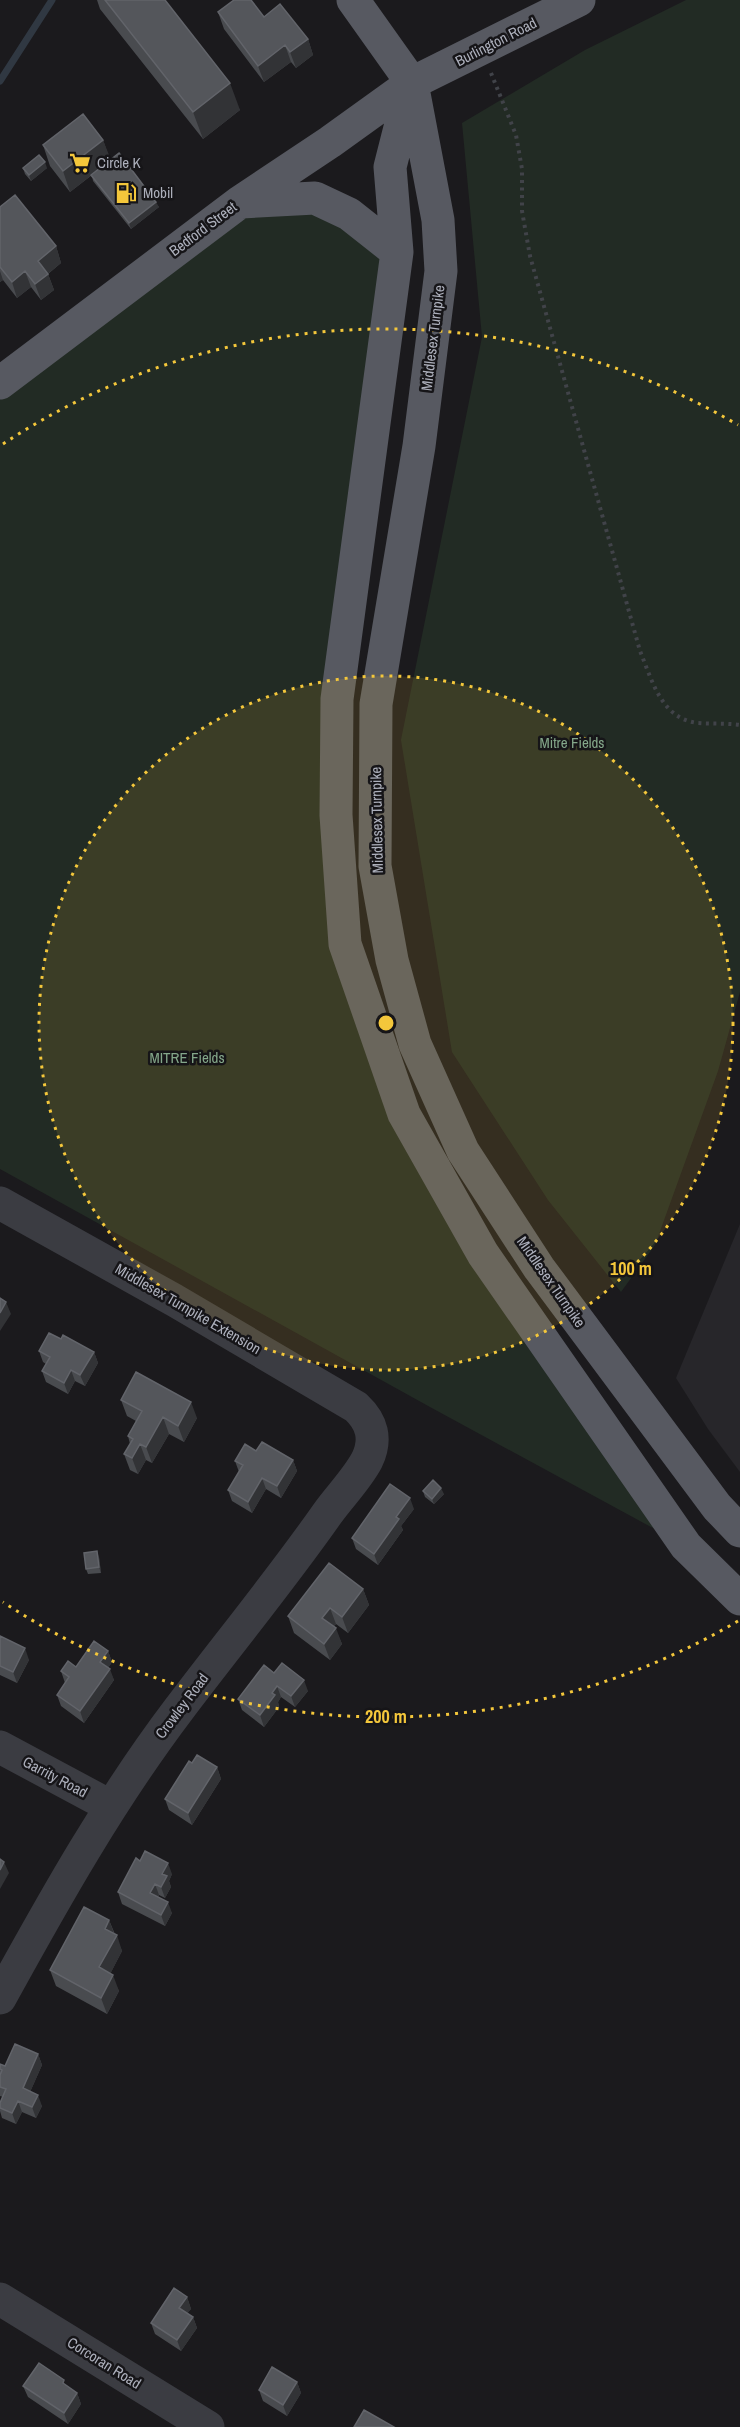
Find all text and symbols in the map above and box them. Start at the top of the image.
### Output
street label: Burlington Road [451,12,540,71]
supermarket icon: Circle K [68,151,92,175]
place label: Circle K [97,152,142,173]
fuel station icon: Mobil [114,181,138,205]
place label: Mobil [143,182,173,203]
street label: Bedford Street [165,196,241,261]
street label: Middlesex Turnpike [416,284,449,392]
park label: Mitre Fields [540,732,604,753]
street label: Middlesex Turnpike [365,766,388,874]
centre of rings [376,1013,396,1033]
park label: MITRE Fields [149,1047,225,1068]
street label: Middlesex Turnpike [512,1232,591,1332]
text: 100 m [610,1256,652,1281]
street label: Middlesex Turnpike Extension [112,1258,265,1359]
street label: Crowley Road [150,1669,213,1743]
text: 200 m [365,1704,407,1729]
street label: Garrity Road [19,1751,91,1802]
street label: Corcoran Road [63,2332,145,2394]

